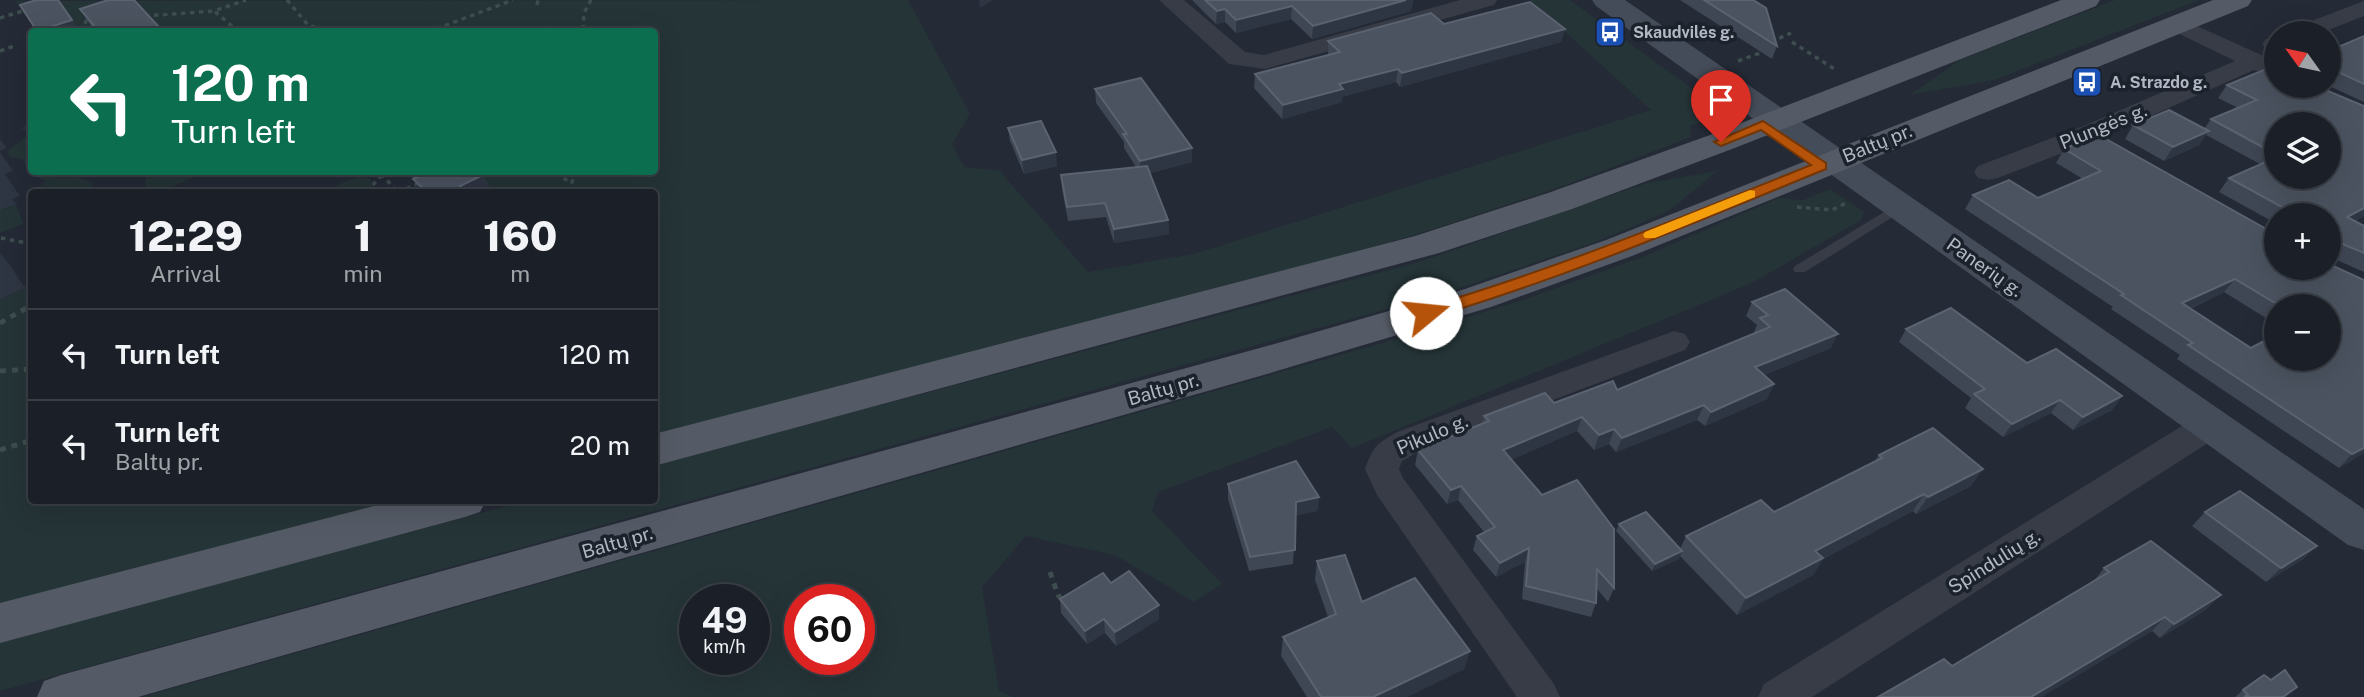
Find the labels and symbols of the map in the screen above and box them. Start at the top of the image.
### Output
bus stop icon: Skaudvilės g. [1593,15,1627,49]
north arrow [2264,21,2342,98]
place label: Skaudvilės g. [1633,23,1734,42]
bus stop icon: A. Strazdo g. [2070,65,2104,99]
pin [1691,70,1751,142]
place label: A. Strazdo g. [2110,73,2207,92]
street label: Plungės g. [2056,99,2150,153]
street label: Baltų pr. [1839,119,1915,167]
street label: Panerių g. [1943,233,2027,301]
position arrow [1389,276,1463,350]
street label: Baltų pr. [1125,368,1201,410]
street label: Pikulo g. [1393,409,1471,459]
street label: Baltų pr. [579,521,655,563]
street label: Spindulių g. [1944,524,2044,598]
speed limit sign: 60 [784,584,875,675]

